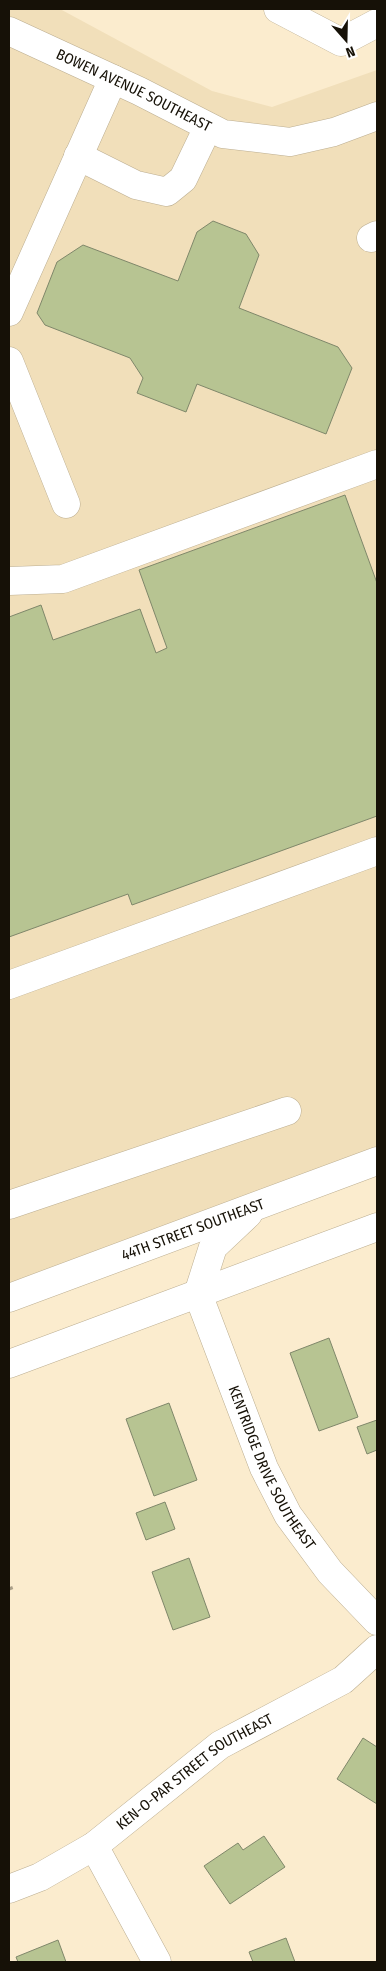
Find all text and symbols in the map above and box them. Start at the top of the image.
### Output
north arrow [321,15,371,65]
text: N [343,42,357,61]
street label: BOWEN AVENUE SOUTHEAST [53,45,214,135]
street label: 44TH STREET SOUTHEAST [119,1195,267,1264]
street label: KENTRIDGE DRIVE SOUTHEAST [225,1383,319,1553]
street label: KEN-O-PAR STREET SOUTHEAST [113,1710,276,1834]

